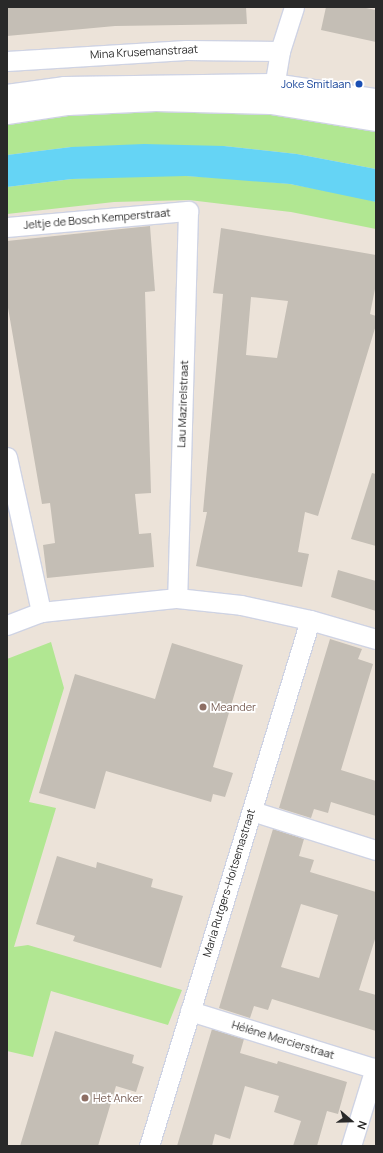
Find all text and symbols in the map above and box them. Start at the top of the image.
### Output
street label: Mina Krusemanstraat [90,43,198,61]
place label: Joke Smitlaan [281,77,351,91]
marker: Joke Smitlaan [354,79,364,89]
street label: Jeltje de Bosch Kemperstraat [23,206,171,232]
street label: Lau Mazirelstraat [175,360,191,448]
place label: Meander [211,700,256,714]
marker: Meander [198,702,208,712]
street label: Maria Rutgers-Hoitsemastraat [200,807,258,959]
street label: Hélène Mercierstraat [230,1018,336,1062]
place label: Het Anker [93,1091,143,1105]
marker: Het Anker [80,1093,90,1103]
north arrow [331,1101,371,1141]
text: N [354,1119,371,1132]

